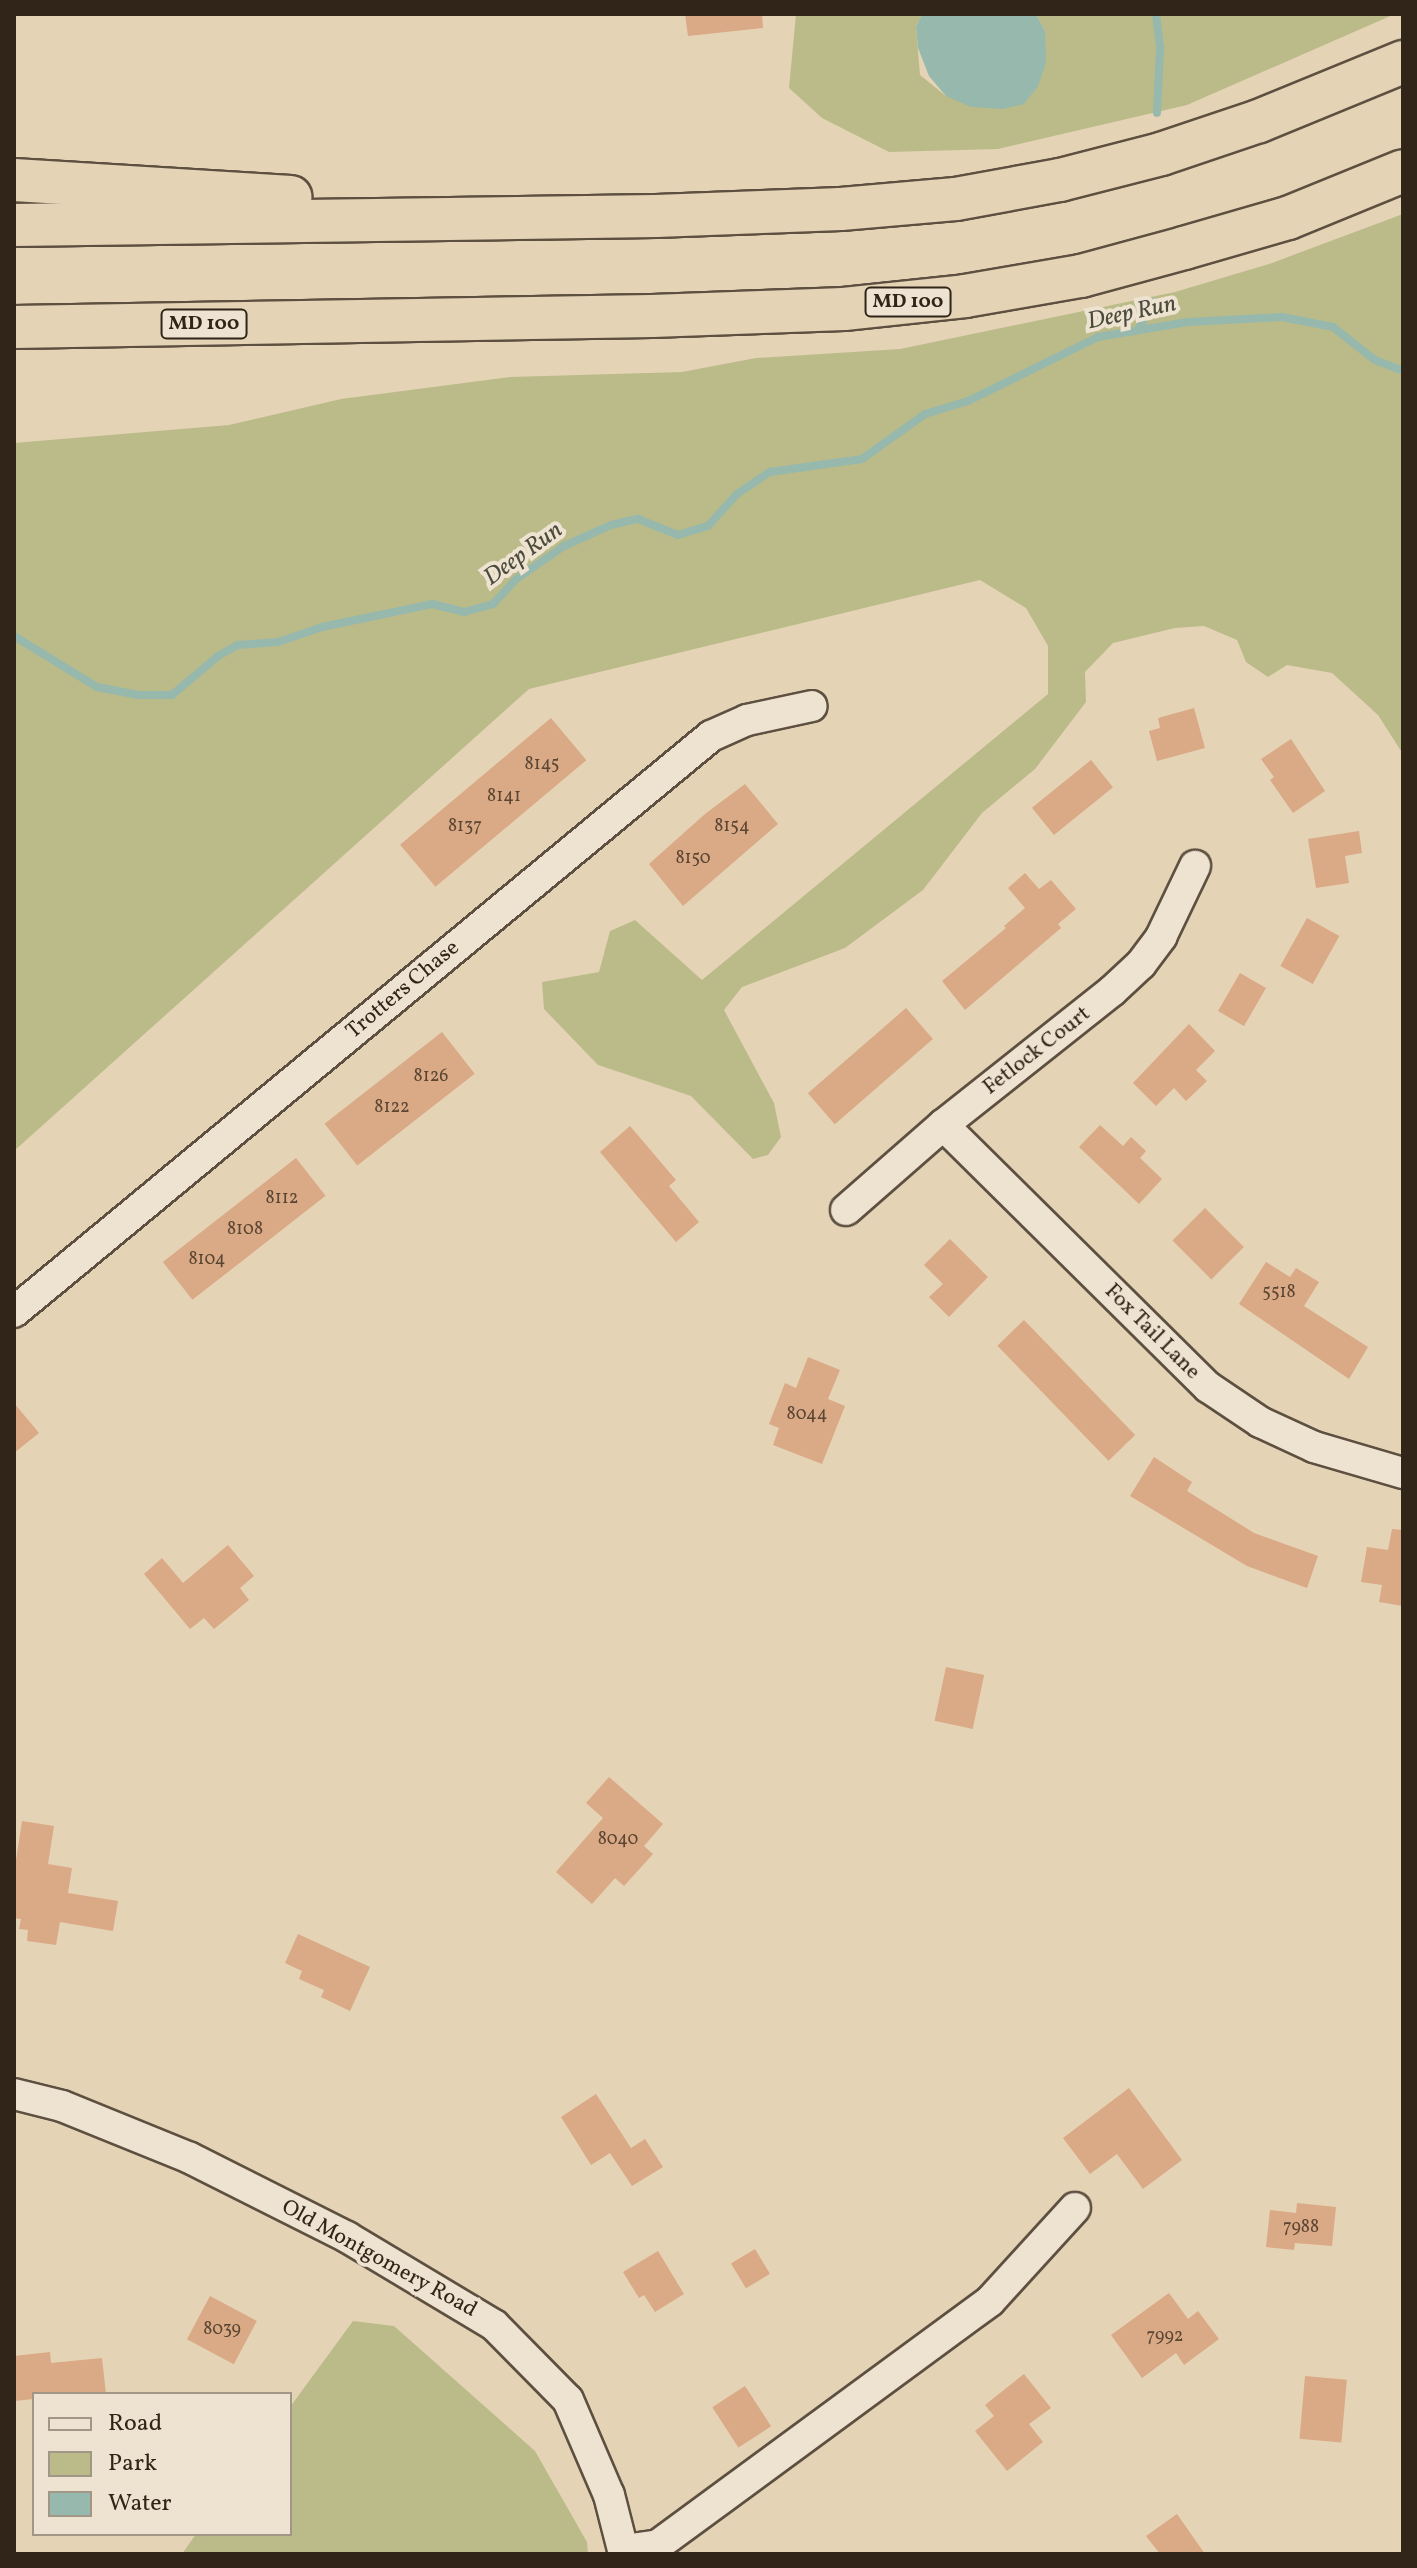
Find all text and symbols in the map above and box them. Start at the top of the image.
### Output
road number: MD 100 [864,286,952,318]
water label: Deep Run [1085,291,1179,337]
road number: MD 100 [160,308,248,340]
water label: Deep Run [479,517,569,593]
house number: 8145 [525,754,559,776]
house number: 8141 [487,786,521,808]
house number: 8137 [448,816,482,838]
house number: 8154 [714,816,750,838]
house number: 8150 [675,848,711,870]
street label: Trotters Chase [341,935,465,1045]
street label: Fetlock Court [978,1001,1096,1101]
house number: 8126 [414,1066,448,1088]
house number: 8122 [374,1097,410,1119]
house number: 8112 [266,1188,298,1210]
house number: 8108 [227,1219,263,1241]
house number: 8104 [188,1249,226,1271]
street label: Fox Tail Lane [1098,1278,1206,1386]
house number: 5518 [1262,1282,1296,1304]
house number: 8044 [786,1404,828,1426]
house number: 8040 [598,1829,638,1851]
street label: Old Montgomery Road [276,2194,482,2324]
house number: 7988 [1283,2217,1319,2239]
house number: 8039 [203,2319,241,2341]
house number: 7992 [1146,2326,1184,2348]
legend [32,2392,292,2536]
text: Road [108,2407,162,2441]
text: Park [108,2447,157,2481]
text: Water [108,2487,172,2521]

